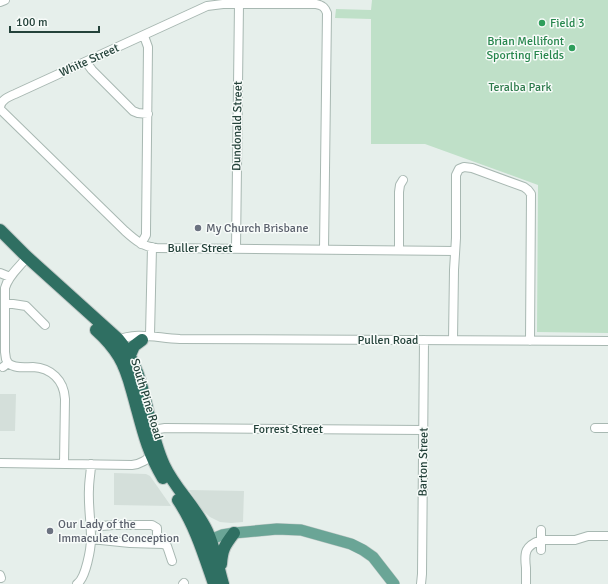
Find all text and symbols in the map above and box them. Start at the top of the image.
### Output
scale bar [10,8,99,34]
text: 100 m [16,15,48,30]
place label: Field 3 [550,16,584,31]
marker: Field 3 [537,18,547,28]
place label: Brian Mellifont Sporting Fields [486,34,564,63]
street label: White Street [57,41,121,80]
marker: Brian Mellifont Sporting Fields [567,43,577,53]
park label: Teralba Park [489,80,551,95]
street label: Dundonald Street [229,81,246,171]
place label: My Church Brisbane [206,221,308,236]
marker: My Church Brisbane [193,223,203,233]
street label: Buller Street [168,241,232,256]
street label: Pullen Road [358,333,418,348]
street label: South Pine Road [127,357,166,441]
street label: Forrest Street [253,422,323,437]
street label: Barton Street [415,427,432,497]
place label: Our Lady of the Immaculate Conception [58,517,179,546]
marker: Our Lady of the Immaculate Conception [45,526,55,536]

